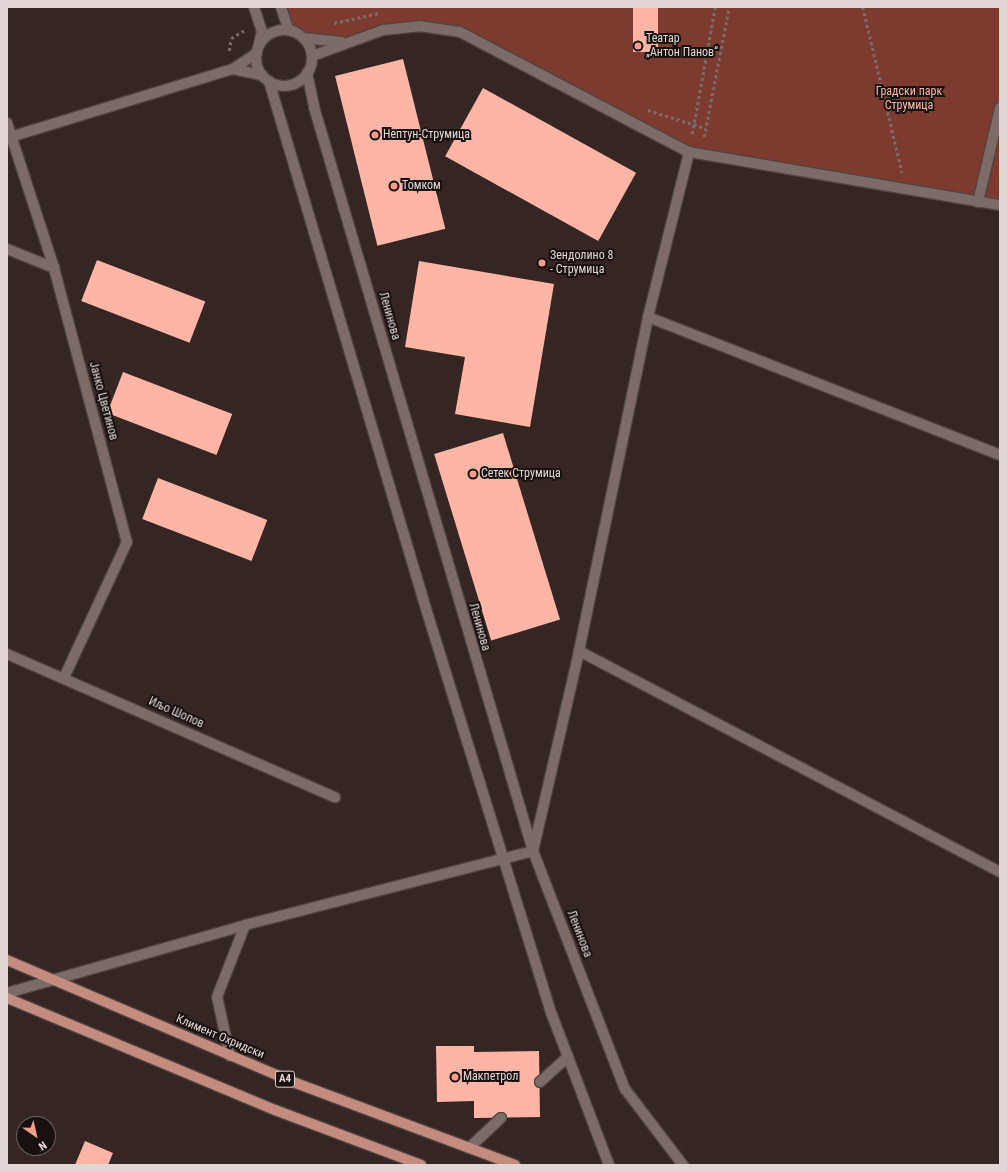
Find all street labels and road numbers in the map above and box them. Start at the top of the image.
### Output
street label: Ленинова [375,290,403,342]
street label: Јанко Цветинов [86,360,120,442]
street label: Ленинова [465,601,493,653]
street label: Иљо Шопов [146,694,206,732]
street label: Ленинова [563,908,595,960]
street label: Климент Охридски [174,1012,266,1062]
road number: A4 [274,1070,296,1088]

